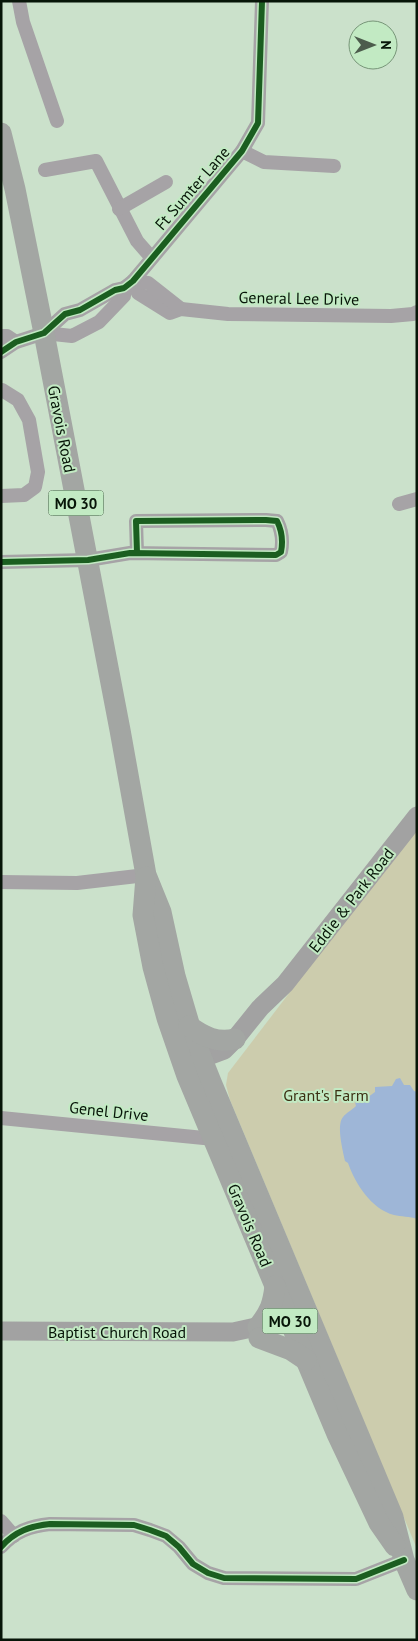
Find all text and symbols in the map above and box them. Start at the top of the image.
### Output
north arrow [348,20,398,70]
text: N [377,40,395,50]
street label: Ft Sumter Lane [150,142,234,234]
street label: General Lee Drive [238,287,360,309]
street label: Gravois Road [44,384,80,474]
road number: MO 30 [48,490,104,516]
street label: Eddie & Park Road [304,844,398,956]
park label: Grant's Farm [283,1085,369,1105]
street label: Genel Drive [68,1097,150,1125]
street label: Gravois Road [224,1180,276,1270]
road number: MO 30 [262,1308,318,1334]
street label: Baptist Church Road [48,1322,186,1342]

